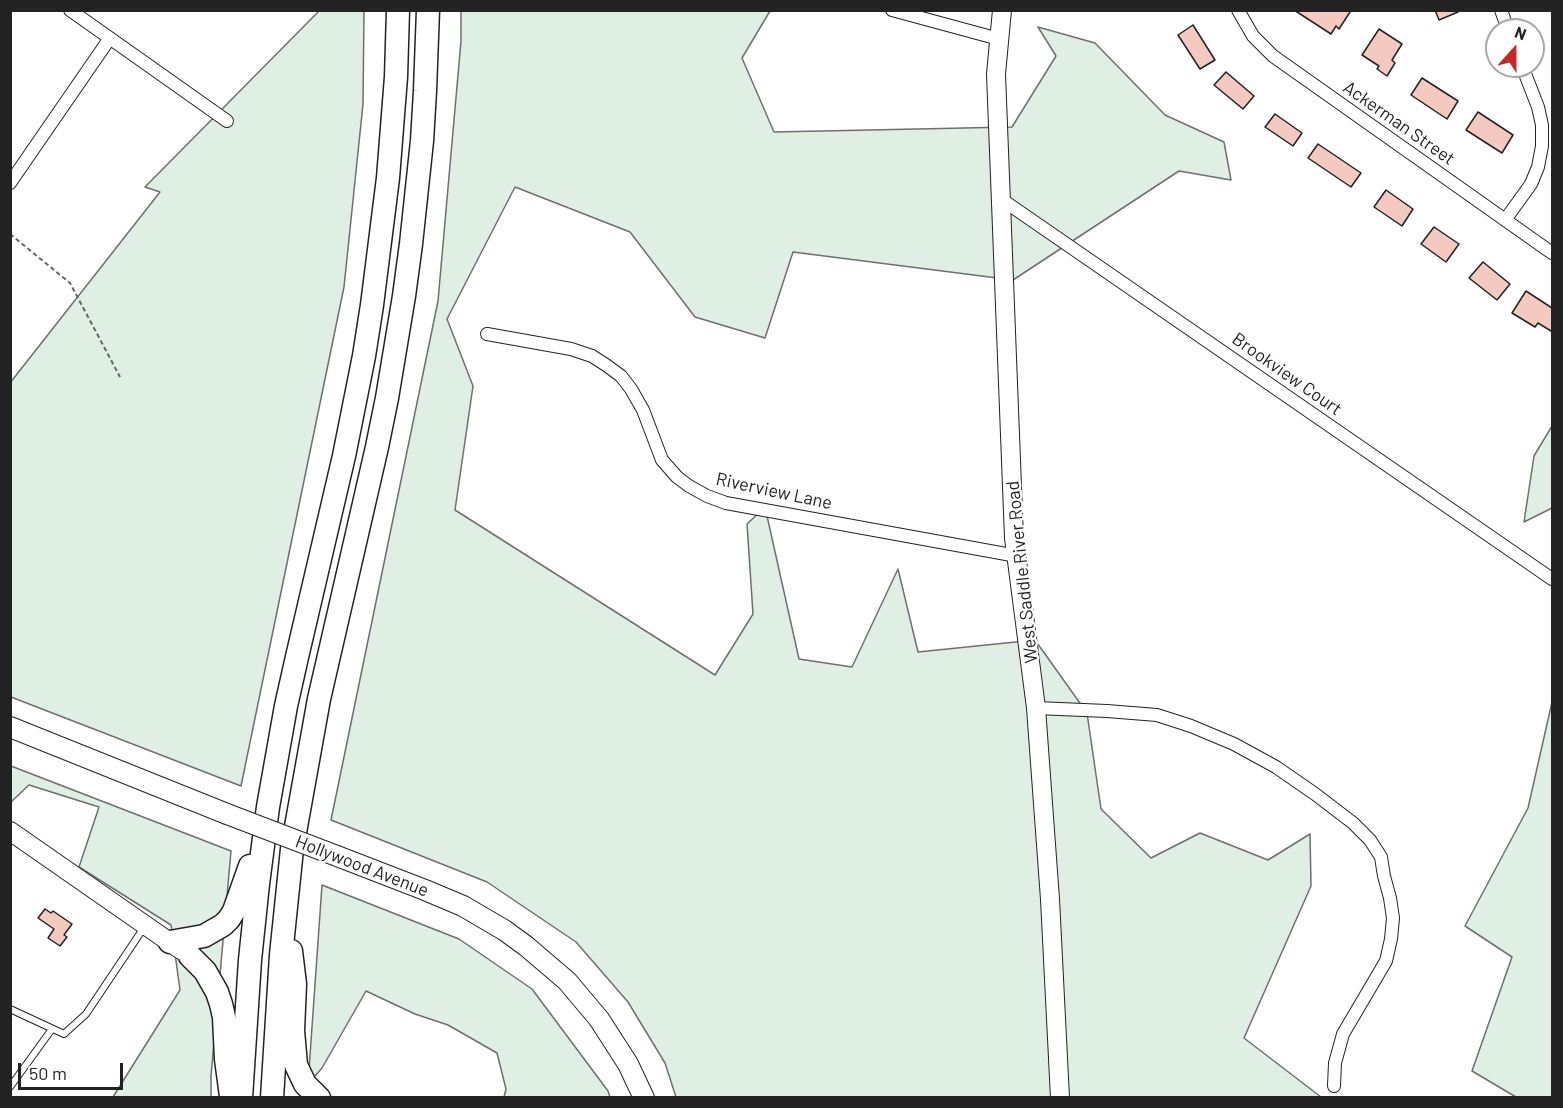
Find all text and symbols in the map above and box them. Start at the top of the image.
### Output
north arrow [1485,18,1545,78]
text: N [1513,22,1529,43]
street label: Ackerman Street [1339,76,1459,170]
street label: Brookview Court [1228,328,1346,420]
street label: Riverview Lane [714,468,834,514]
street label: West Saddle River Road [1002,480,1042,664]
street label: Hollywood Avenue [292,831,432,901]
scale bar [21,1051,126,1089]
text: 50 m [29,1062,67,1084]

